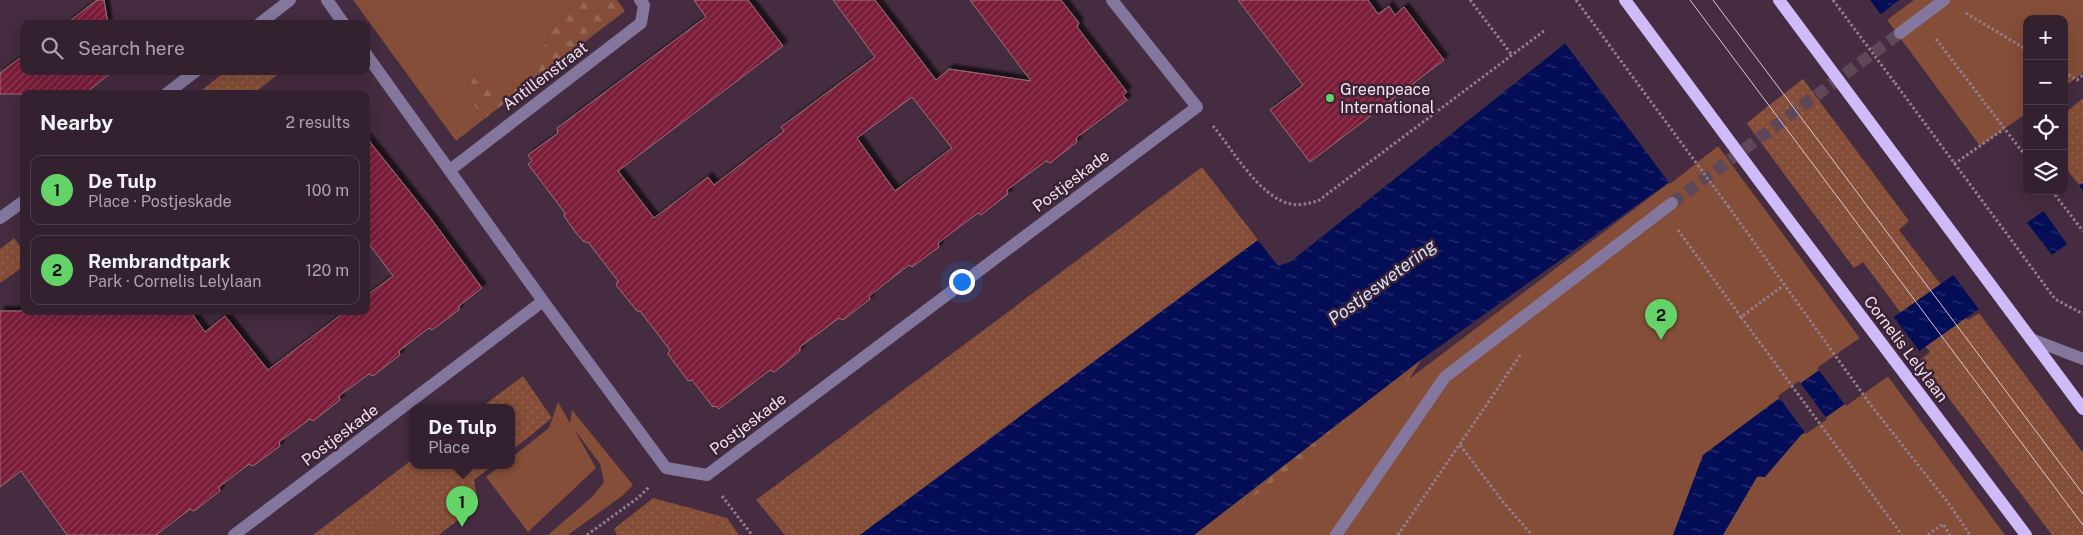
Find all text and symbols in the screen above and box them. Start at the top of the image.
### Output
map controls [2023,15,2068,195]
button: + [2023,15,2068,60]
search box [20,20,370,75]
icon: search [38,34,66,62]
text: Search here [78,37,185,59]
street label: Antillenstraat [499,38,591,114]
button: − [2023,60,2068,105]
place label: Greenpeace International [1340,80,1435,117]
marker: Greenpeace International [1324,92,1336,104]
button: locate [2023,105,2068,150]
text: Nearby [40,110,113,135]
text: 2 results [285,113,350,132]
street label: Postjeskade [1029,146,1113,216]
button: layers [2023,150,2068,195]
text: De Tulp [88,170,156,192]
text: 1 [54,181,60,200]
text: 100 m [305,181,349,200]
text: Place · Postjeskade [88,192,232,211]
water label: Postjeswetering [1324,234,1440,330]
text: Rembrandtpark [88,250,231,272]
text: 2 [52,261,62,280]
text: 120 m [305,261,349,280]
your location [949,269,975,295]
text: Park · Cornelis Lelylaan [88,272,261,291]
street label: Cornelis Lelylaan [1860,292,1952,406]
pin: 2 [1645,299,1677,340]
street label: Postjeskade [706,389,790,459]
street label: Postjeskade [298,400,382,470]
popup [410,404,515,469]
text: De Tulp [428,416,497,438]
text: Place [428,438,470,457]
pin: 1 [446,486,478,527]

